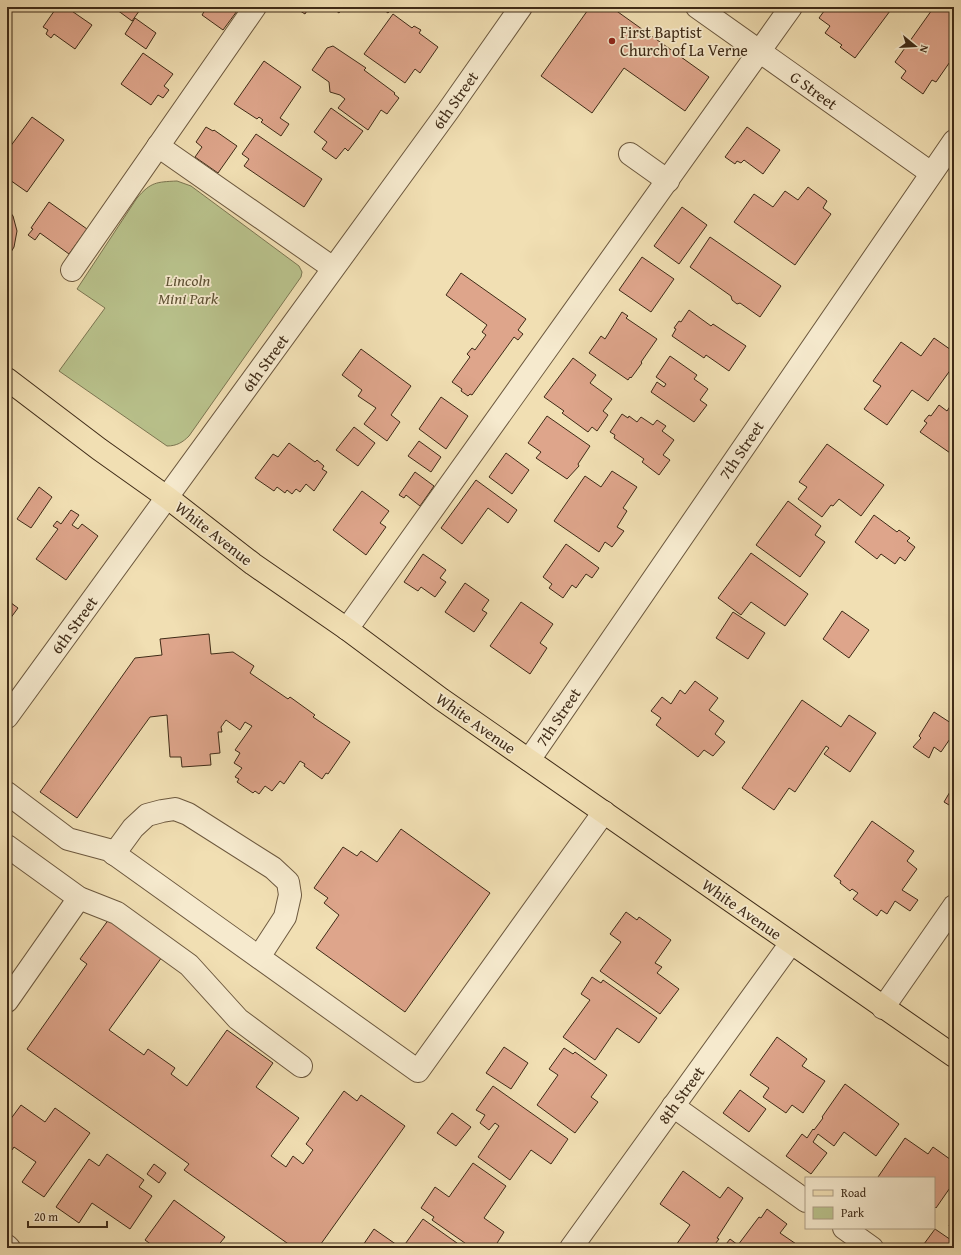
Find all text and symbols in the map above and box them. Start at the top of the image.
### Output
place label: First Baptist Church of La Verne [620,20,748,62]
north arrow [895,26,935,66]
marker: First Baptist Church of La Verne [607,36,617,46]
text: N [916,43,933,56]
street label: G Street [785,65,843,116]
street label: 6th Street [426,66,484,134]
park label: Lincoln Mini Park [158,268,219,310]
street label: 6th Street [236,329,294,397]
street label: 7th Street [713,416,770,484]
street label: White Avenue [170,495,258,571]
street label: 6th Street [45,591,103,659]
street label: 7th Street [530,683,587,751]
street label: White Avenue [431,687,521,759]
street label: White Avenue [697,873,787,945]
street label: 8th Street [652,1061,710,1129]
legend [805,1177,935,1229]
text: Road [841,1184,867,1201]
scale bar [28,1203,107,1229]
text: Park [841,1204,865,1221]
text: 20 m [34,1208,58,1225]

